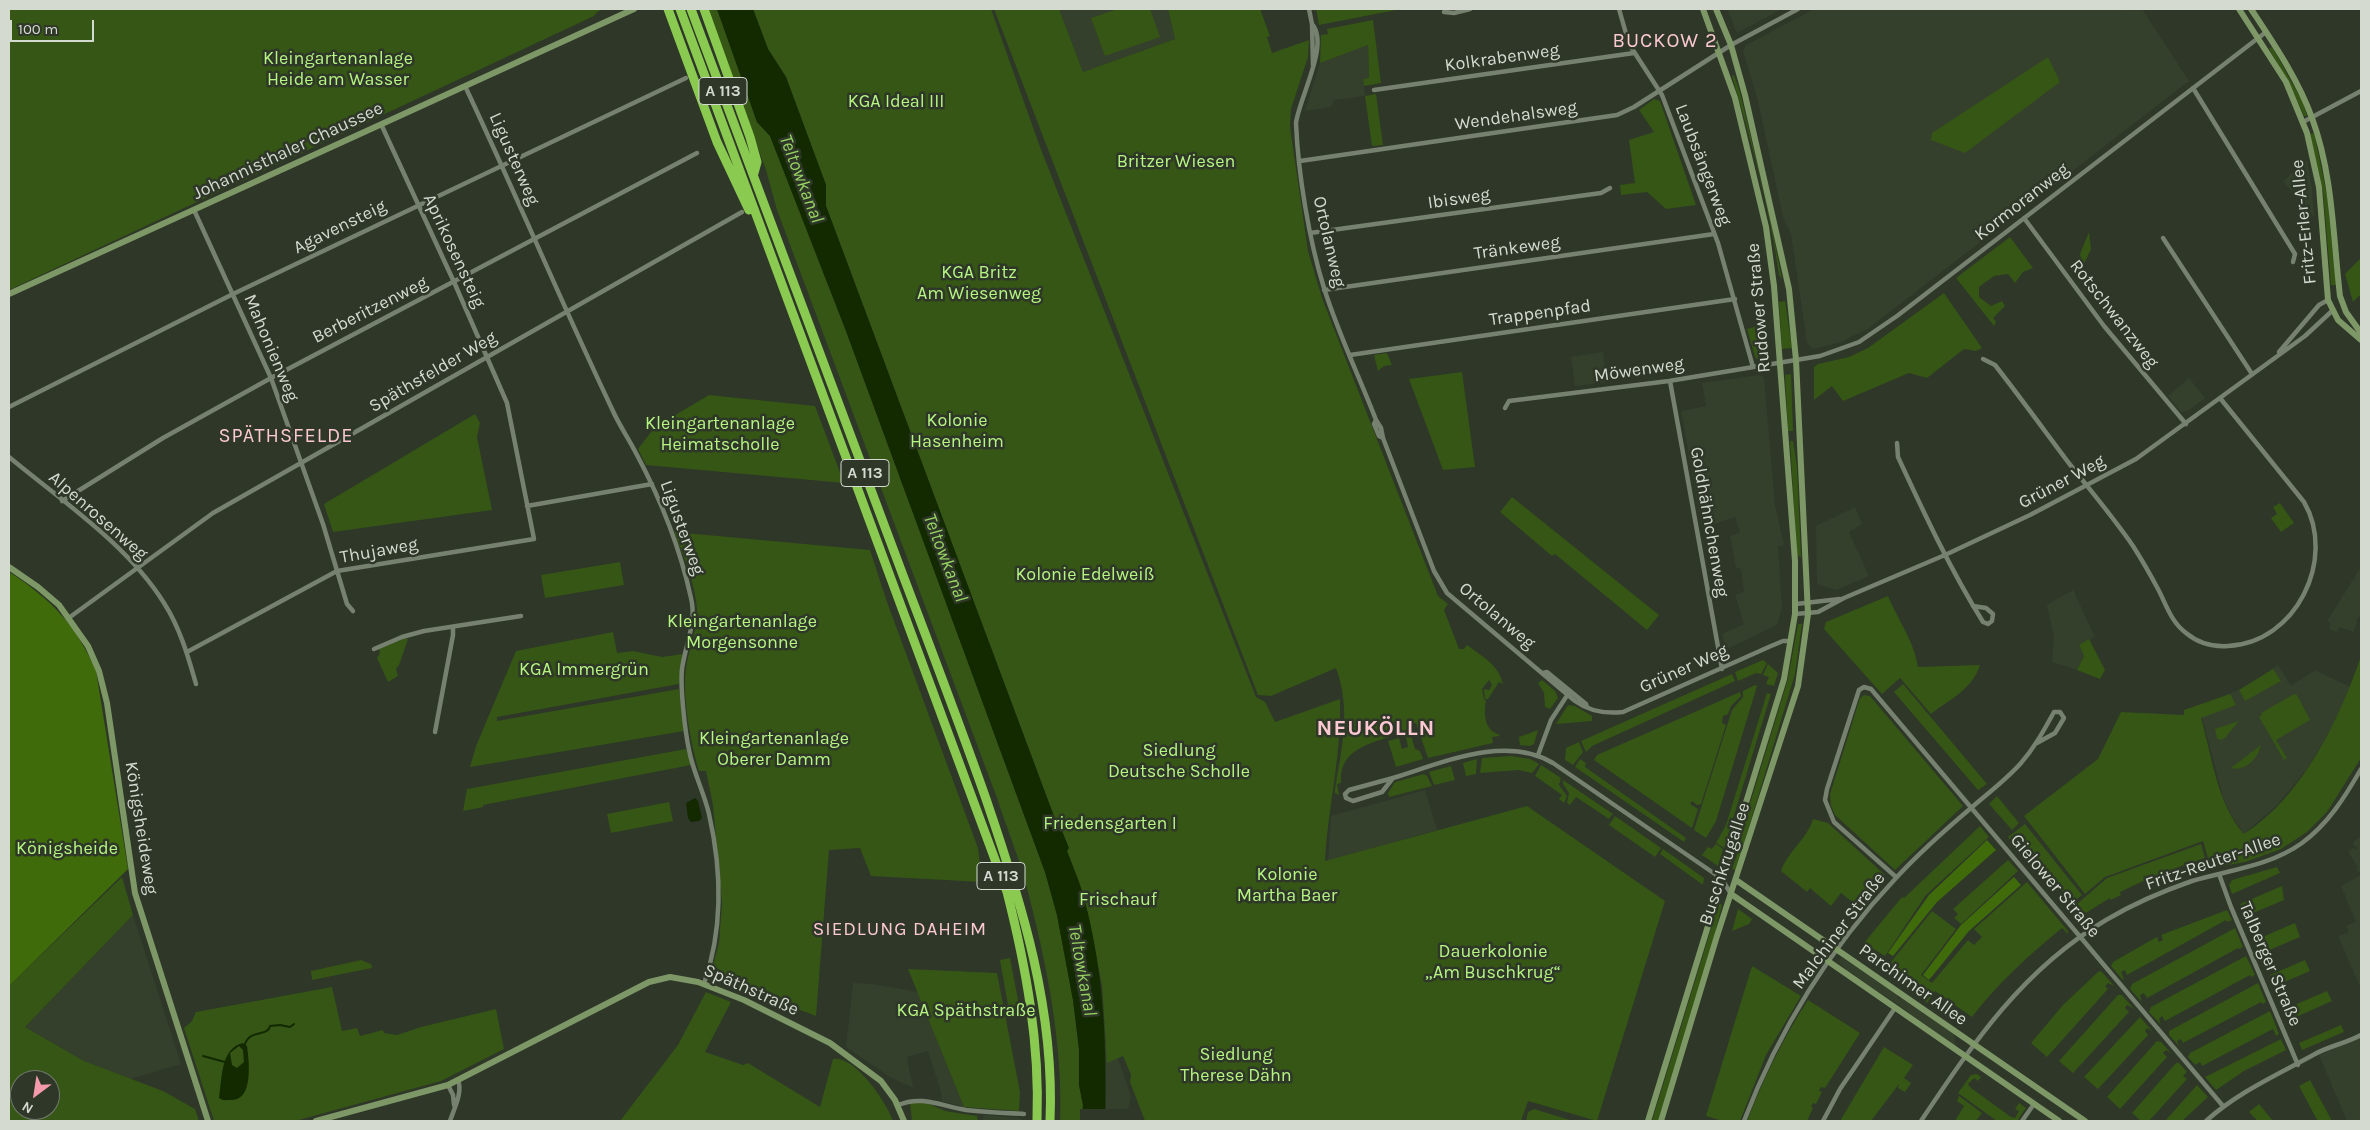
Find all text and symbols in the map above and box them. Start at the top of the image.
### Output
scale bar [12,10,96,42]
text: 100 m [18,20,58,38]
district label: BUCKOW 2 [1611,29,1719,53]
street label: Kolkrabenweg [1443,39,1561,77]
park label: Kleingartenanlage Heide am Wasser [263,48,413,90]
road number: A 113 [699,78,747,104]
park label: KGA Ideal III [848,91,944,113]
street label: Johannisthaler Chaussee [190,97,386,205]
street label: Wendehalsweg [1453,97,1579,135]
street label: Laubsängerweg [1670,101,1736,229]
street label: Ligusterweg [484,109,544,209]
water label: Teltowkanal [774,132,828,226]
park label: Britzer Wiesen [1117,151,1235,173]
street label: Kormoranweg [1971,158,2073,246]
street label: Fritz-Erler-Allee [2287,158,2321,286]
street label: Ibisweg [1426,184,1492,214]
street label: Aprikosensteig [418,191,490,311]
street label: Ortolanweg [1308,194,1350,290]
street label: Agavensteig [290,195,390,259]
street label: Tränkeweg [1473,231,1561,265]
street label: Rudower Straße [1743,242,1775,374]
street label: Rotschwanzweg [2065,255,2163,373]
park label: KGA Britz Am Wiesenweg [917,262,1041,304]
street label: Berberitzenweg [309,272,431,348]
street label: Mahonienweg [239,291,303,405]
street label: Trappenpfad [1488,295,1592,331]
street label: Späthsfelder Weg [365,327,501,417]
street label: Möwenweg [1593,353,1685,387]
park label: Kolonie Hasenheim [910,410,1004,452]
park label: Kleingartenanlage Heimatscholle [645,413,795,456]
district label: SPÄTHSFELDE [217,424,355,448]
street label: Goldhähnchenweg [1685,445,1733,599]
street label: Grüner Weg [2015,450,2109,514]
road number: A 113 [841,459,889,486]
street label: Alpenrosenweg [44,467,152,565]
street label: Ligusterweg [655,478,709,578]
water label: Teltowkanal [918,511,972,605]
street label: Thujaweg [338,534,420,568]
park label: Kolonie Edelweiß [1015,564,1155,586]
street label: Ortolanweg [1454,578,1540,654]
park label: Kleingartenanlage Morgensonne [667,611,817,654]
street label: Grüner Weg [1636,640,1732,698]
park label: KGA Immergrün [519,659,649,681]
district label: NEUKÖLLN [1316,716,1436,742]
park label: Kleingartenanlage Oberer Damm [699,728,849,771]
park label: Siedlung Deutsche Scholle [1108,740,1250,782]
street label: Königsheideweg [120,760,162,896]
street label: Buschkrugallee [1695,800,1755,928]
park label: Friedensgarten I [1043,813,1177,835]
street label: Fritz-Reuter-Allee [2142,829,2284,895]
street label: Gielower Straße [2005,830,2105,942]
park label: Königsheide [16,838,118,860]
road number: A 113 [977,862,1025,889]
park label: Kolonie Martha Baer [1237,864,1337,906]
street label: Malchiner Straße [1788,868,1890,994]
park label: Frischauf [1079,889,1157,911]
street label: Talberger Straße [2234,899,2306,1029]
district label: SIEDLUNG DAHEIM [811,919,989,941]
water label: Teltowkanal [1063,922,1101,1018]
street label: Parchimer Allee [1855,940,1971,1030]
park label: Dauerkolonie „Am Buschkrug“ [1425,941,1561,984]
street label: Späthstraße [700,959,802,1021]
park label: KGA Späthstraße [896,1000,1036,1022]
park label: Siedlung Therese Dähn [1180,1044,1292,1086]
north arrow [10,1070,60,1120]
text: N [19,1098,36,1117]

